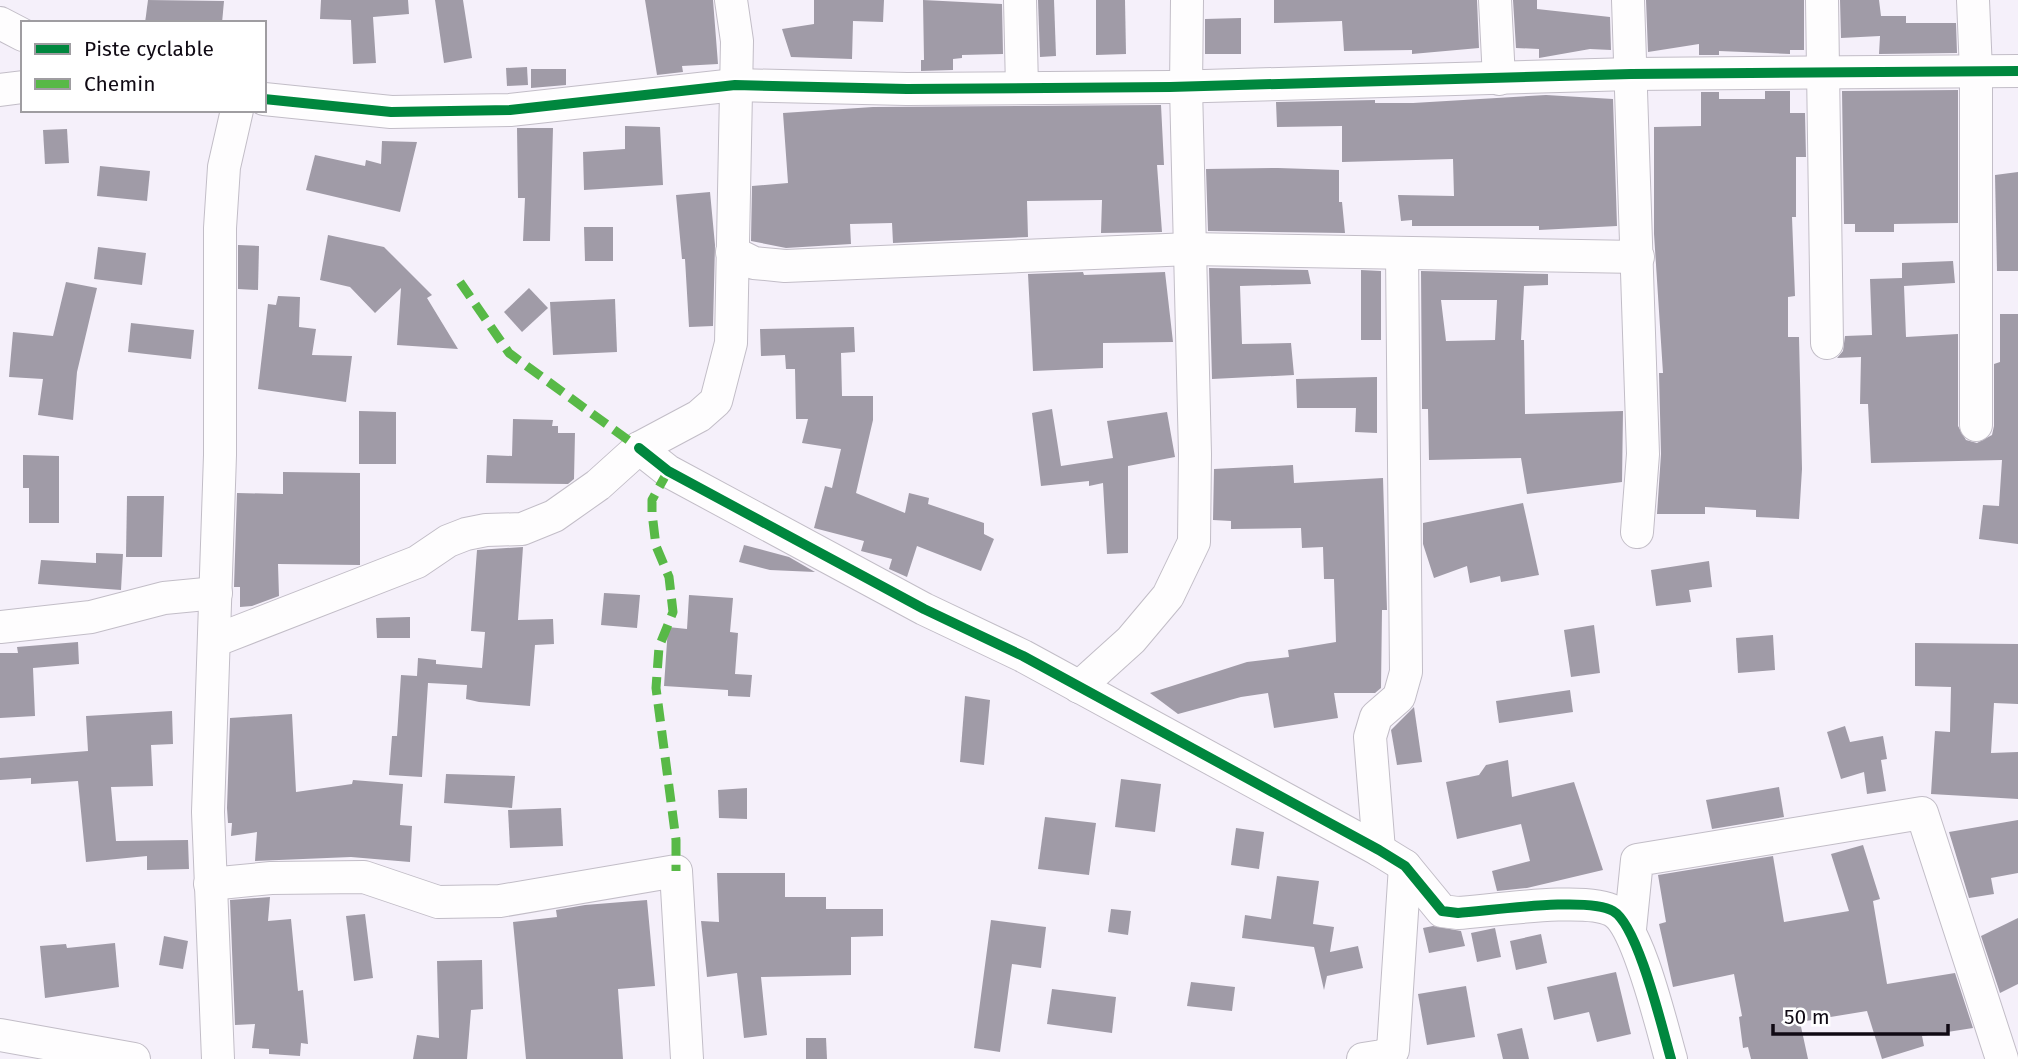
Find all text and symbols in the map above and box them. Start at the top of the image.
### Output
legend [21,21,266,112]
text: Piste cyclable [84,36,214,62]
text: Chemin [84,71,156,97]
scale bar [1773,992,1948,1036]
text: 50 m [1784,1004,1830,1030]

